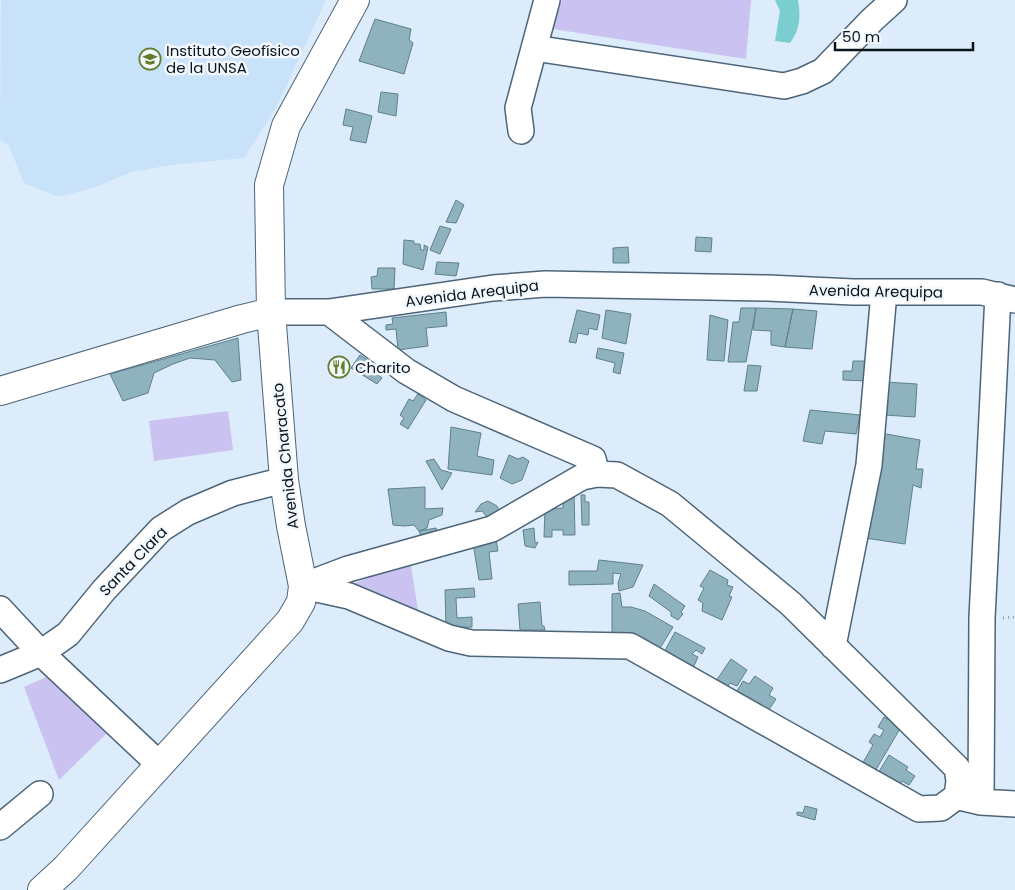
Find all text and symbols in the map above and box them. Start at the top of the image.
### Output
scale bar [835,20,972,52]
text: 50 m [842,26,880,47]
place label: Instituto Geofísico de la UNSA [166,40,300,78]
school or university icon: Instituto Geofísico de la UNSA [138,47,162,71]
street label: Avenida Arequipa [404,274,540,312]
street label: Avenida Arequipa [809,279,943,303]
restaurant icon: Charito [327,355,351,379]
place label: Charito [355,357,411,378]
street label: Avenida Characato [267,382,303,530]
street label: Santa Clara [94,522,172,600]

